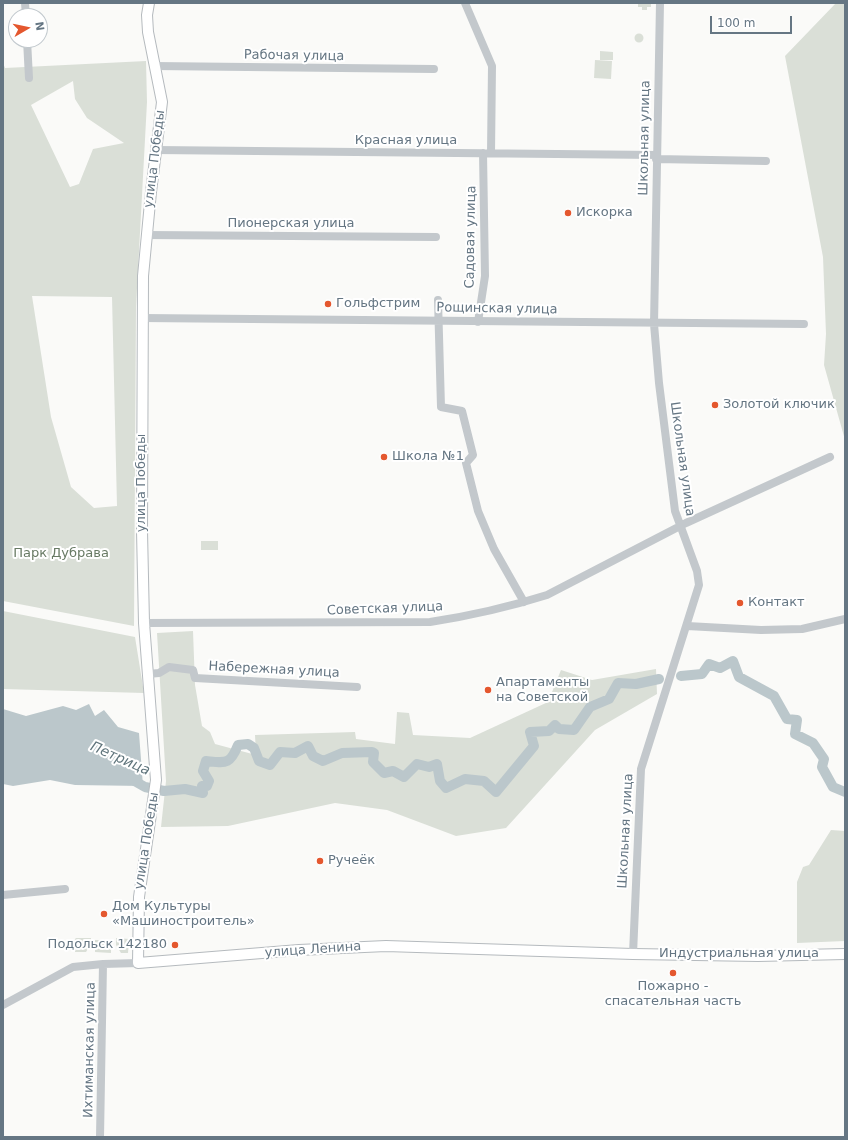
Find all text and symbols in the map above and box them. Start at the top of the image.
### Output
north arrow [8,8,48,48]
scale bar [712,8,794,34]
text: 100 m [717,16,755,30]
text: N [32,21,46,32]
street label: Рабочая улица [244,47,344,65]
street label: Школьная улица [636,80,654,196]
street label: улица Победы [141,109,169,209]
street label: Красная улица [355,133,457,149]
street label: Садовая улица [462,185,480,289]
place label: Искорка [576,205,633,221]
marker: Искорка [563,208,573,218]
street label: Пионерская улица [227,216,355,232]
place label: Гольфстрим [336,296,420,312]
marker: Гольфстрим [323,299,333,309]
street label: Рощинская улица [436,300,558,318]
place label: Золотой ключик [723,397,835,413]
marker: Золотой ключик [710,400,720,410]
street label: Школьная улица [666,401,698,517]
street label: улица Победы [134,434,150,532]
place label: Школа №1 [392,449,464,465]
marker: Школа №1 [379,452,389,462]
park label: Парк Дубрава [13,546,109,562]
place label: Контакт [748,595,805,611]
marker: Контакт [735,598,745,608]
street label: Советская улица [327,599,443,619]
street label: Набережная улица [208,659,340,681]
place label: Апартаменты на Советской [496,675,589,706]
marker: Апартаменты на Советской [483,685,493,695]
water label: Петрица [88,738,152,780]
street label: Школьная улица [615,773,637,889]
street label: улица Победы [132,791,162,891]
place label: Ручеёк [328,853,375,869]
marker: Ручеёк [315,856,325,866]
place label: Дом Культуры «Машиностроитель» [112,899,255,930]
marker: Дом Культуры «Машиностроитель» [99,909,109,919]
place label: Подольск 142180 [48,937,167,953]
street label: улица Ленина [264,939,362,961]
marker: Подольск 142180 [170,940,180,950]
street label: Индустриальная улица [659,946,819,962]
marker: Пожарно - спасательная часть [668,968,678,978]
place label: Пожарно - спасательная часть [605,979,741,1010]
street label: Ихтиманская улица [81,982,99,1118]

